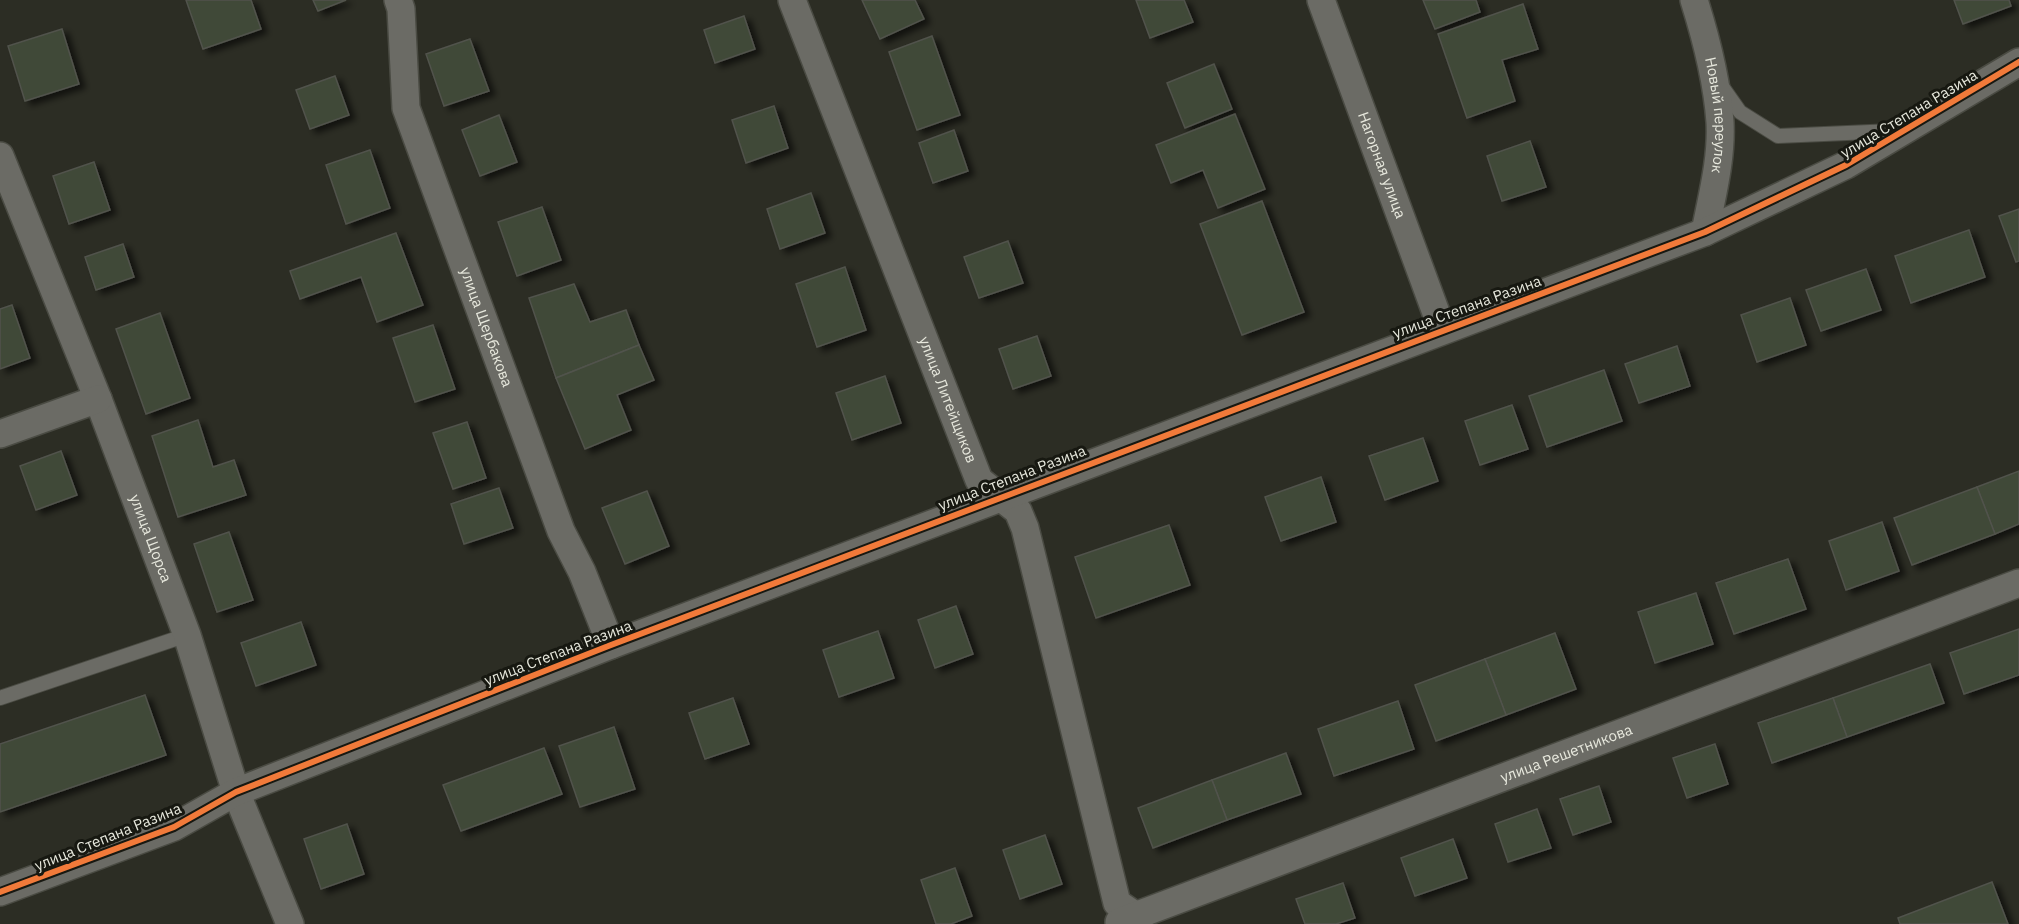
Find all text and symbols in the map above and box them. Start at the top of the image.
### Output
street label: Новый переулок [1701,55,1730,175]
street label: улица Степана Разина [1837,65,1981,162]
street label: Нагорная улица [1354,109,1410,221]
street label: улица Щербакова [456,264,517,389]
street label: улица Степана Разина [1390,271,1544,342]
street label: улица Литейщиков [915,334,981,466]
street label: улица Степана Разина [935,441,1088,514]
street label: улица Щорса [126,492,176,585]
street label: улица Степана Разина [481,616,634,689]
street label: улица Решетникова [1497,720,1635,787]
street label: улица Степана Разина [32,798,184,875]

